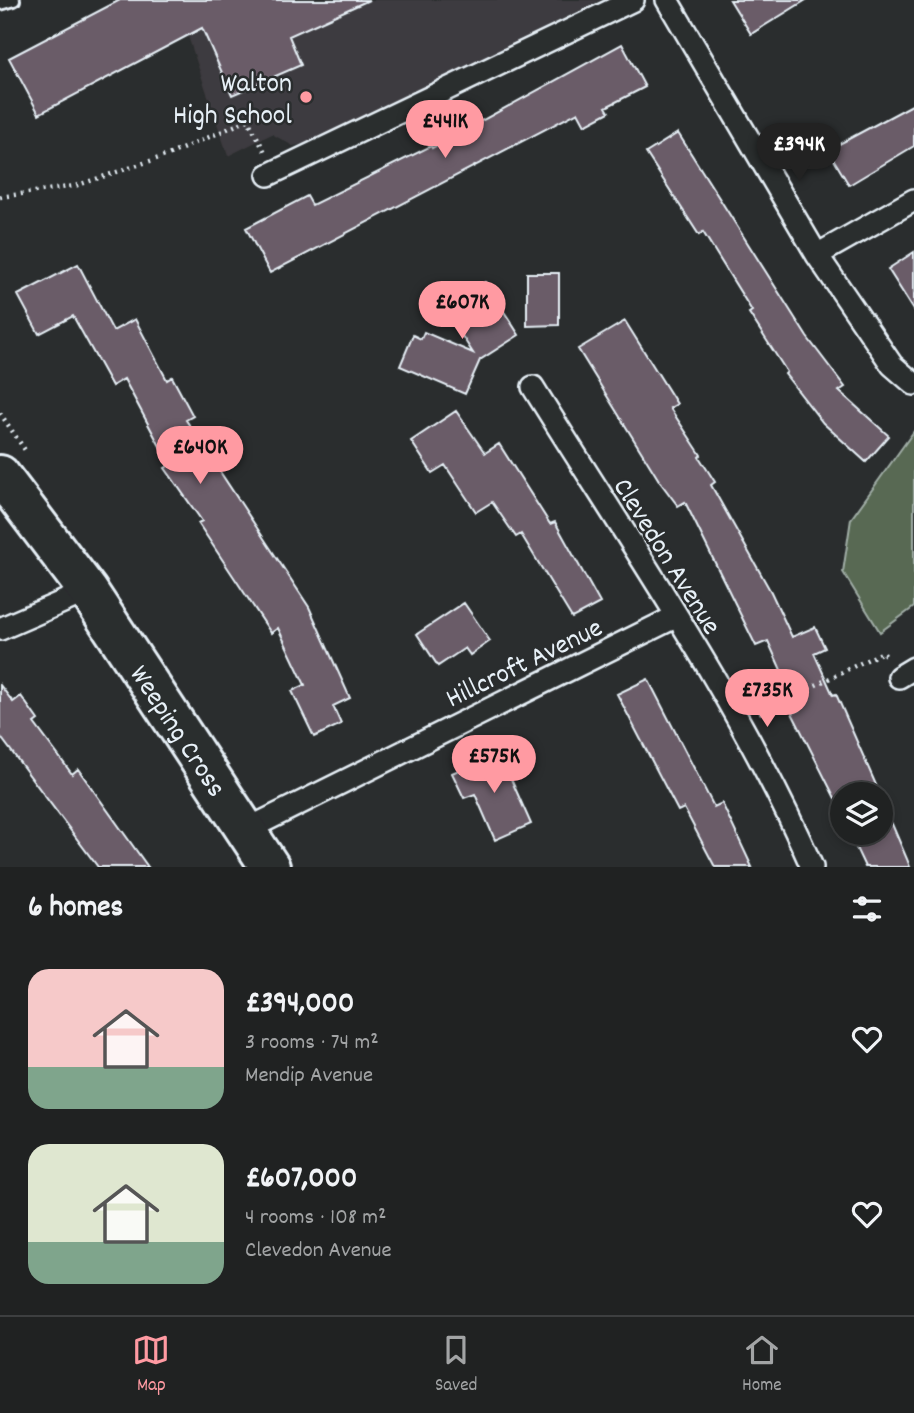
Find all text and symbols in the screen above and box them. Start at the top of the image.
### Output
place label: Walton High School [173,66,292,138]
marker: Walton High School [298,89,314,105]
pin: £441K [396,100,494,160]
text: £441K [422,106,468,139]
pin: £394K [750,124,848,183]
text: £394K [773,129,825,162]
pin: £607K [413,282,511,341]
text: £607K [435,287,489,320]
pin: £640K [151,426,249,486]
text: £640K [172,432,228,465]
street label: Clevedon Avenue [601,471,729,644]
street label: Hillcroft Avenue [440,610,610,721]
street label: Weeping Cross [117,659,234,807]
pin: £735K [718,670,816,729]
text: £735K [741,675,793,708]
pin: £575K [445,736,543,795]
text: £575K [468,741,520,774]
map controls [830,782,893,845]
button: layers [830,782,893,845]
text: 6 homes [28,888,123,931]
icon: filters [848,890,886,928]
text: £394,000 [245,984,354,1027]
icon: home [84,997,168,1081]
icon: heart [848,1020,886,1058]
text: 3 rooms · 74 m² [245,1027,379,1060]
text: Mendip Avenue [245,1060,373,1093]
text: £607,000 [245,1159,357,1202]
icon: home [84,1172,168,1256]
icon: heart [848,1195,886,1233]
text: 4 rooms · 108 m² [245,1202,386,1235]
text: Clevedon Avenue [245,1235,392,1268]
tab: Map [132,1331,170,1400]
tab: Saved [435,1331,477,1400]
tab: Home [742,1331,782,1400]

